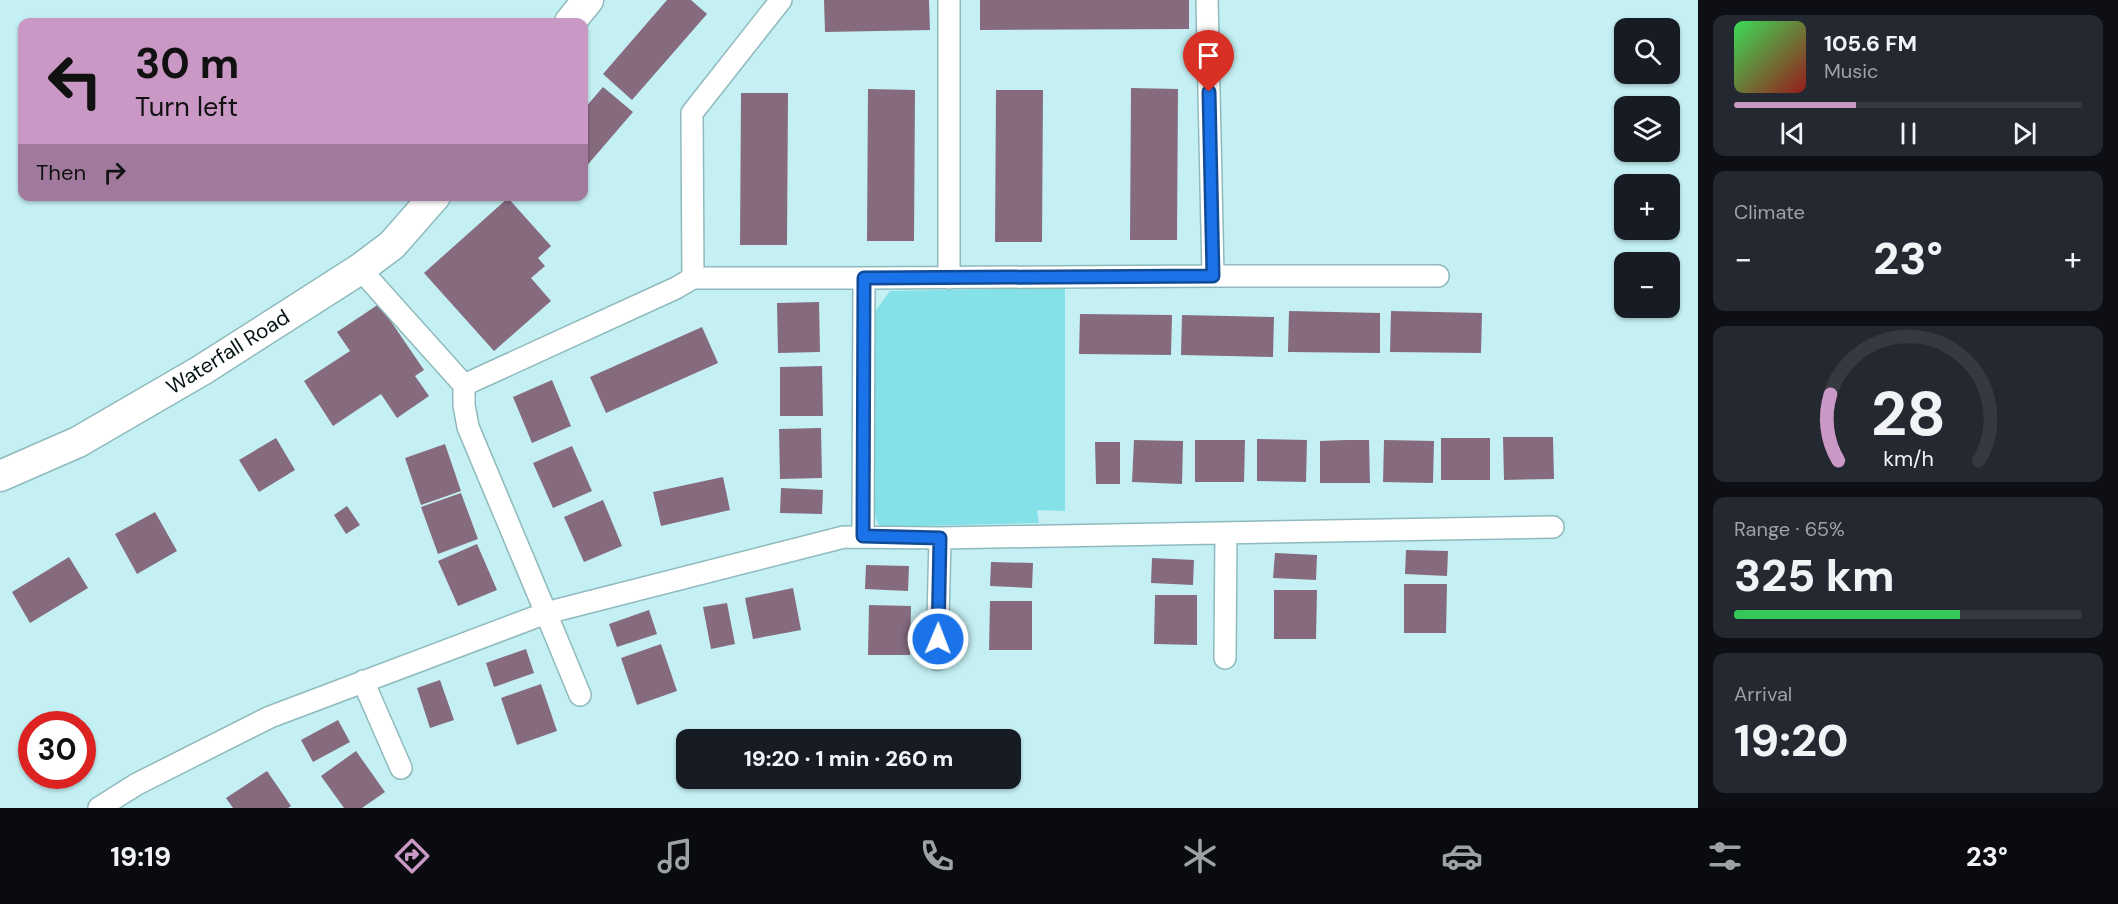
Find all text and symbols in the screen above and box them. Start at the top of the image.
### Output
map controls [1614,18,1680,318]
button: search [1614,18,1680,84]
text: 105.6 FM [1824,29,1917,58]
pin [1183,30,1234,92]
text: 30 m [135,36,239,91]
icon: arrive [1192,39,1225,72]
icon: left [36,42,114,120]
text: Music [1824,58,1879,84]
text: Turn left [135,89,238,124]
button: layers [1614,96,1680,162]
icon: previous [1776,117,1809,150]
icon: pause [1892,117,1925,150]
icon: next [2008,117,2041,150]
icon: right [98,156,131,189]
text: Then [36,158,86,187]
button: + [1614,174,1680,240]
text: Climate [1734,199,1805,225]
text: 23° [1873,229,1943,288]
text: − [1734,237,1752,280]
text: + [2064,237,2082,280]
button: − [1614,252,1680,318]
street label: Waterfall Road [161,303,295,401]
text: 28 [1870,373,1946,454]
text: km/h [1883,445,1933,473]
text: Range · 65% [1734,516,1845,542]
text: 325 km [1734,546,1895,605]
position arrow [906,607,970,671]
text: Arrival [1734,681,1792,707]
speed limit sign: 30 [18,711,96,789]
text: 19:20 [1734,711,1849,770]
text: 19:20 · 1 min · 260 m [744,744,953,773]
icon: directions [391,835,433,877]
icon: music [654,835,696,877]
icon: phone [916,835,958,877]
icon: climate [1179,835,1221,877]
icon: car [1441,835,1483,877]
icon: filters [1704,835,1746,877]
text: 19:19 [110,839,171,874]
text: 23° [1966,839,2008,874]

